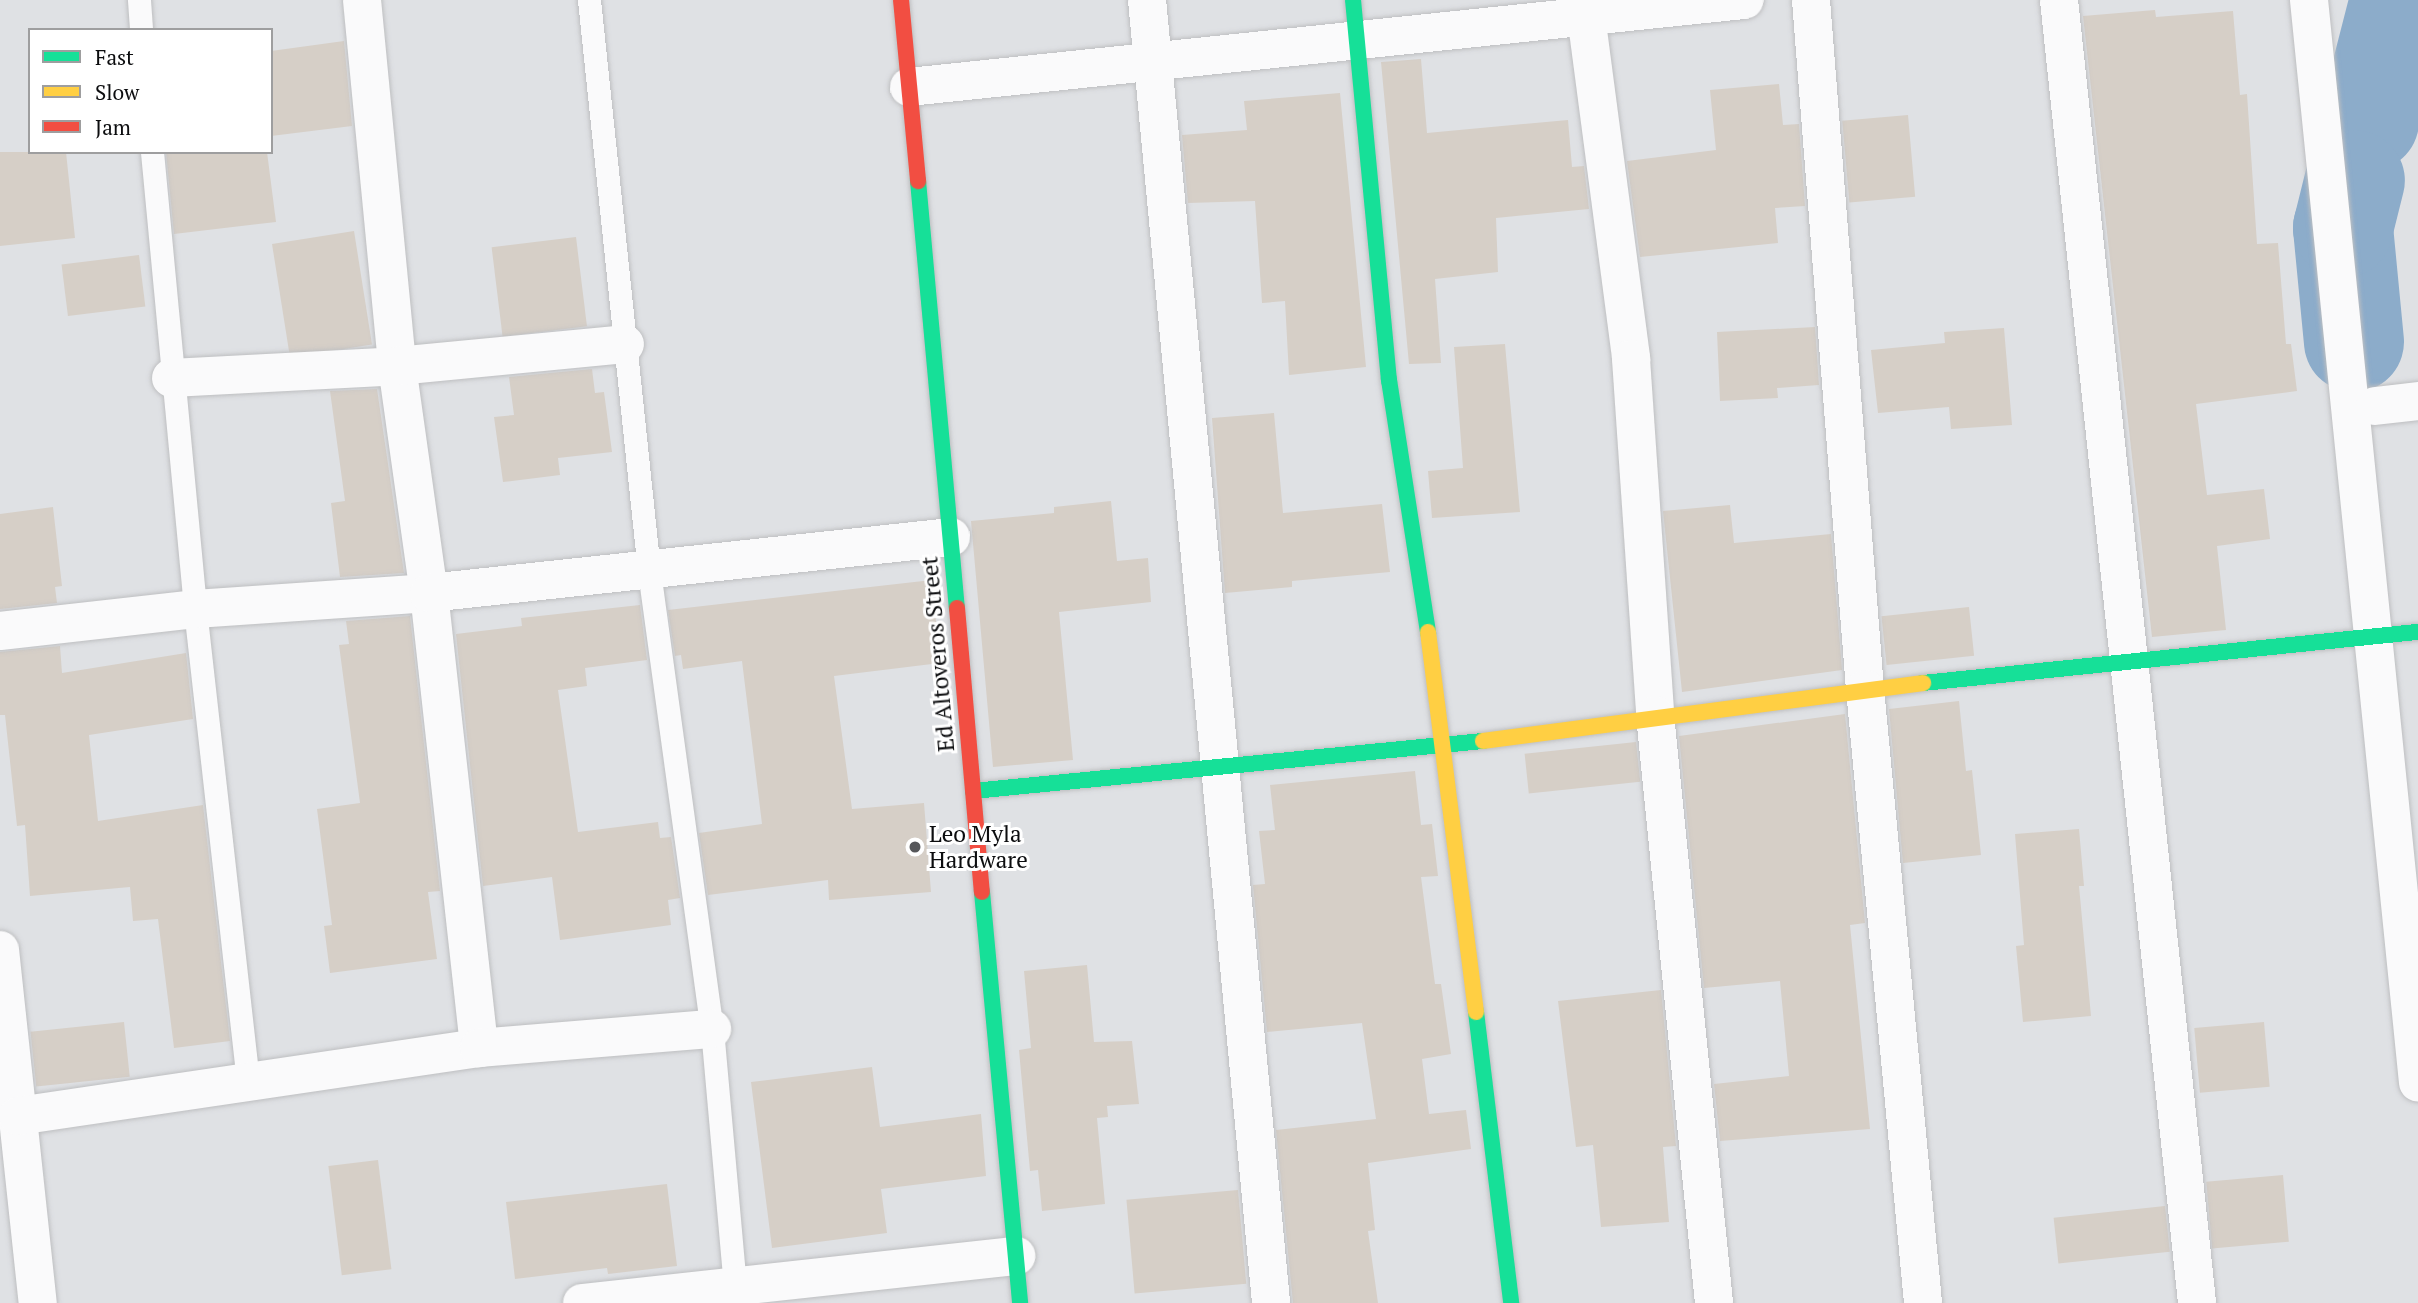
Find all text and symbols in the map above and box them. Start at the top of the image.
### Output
legend [28,28,273,154]
text: Fast [95,43,134,71]
text: Slow [95,78,139,106]
text: Jam [95,113,131,141]
street label: Ed Altoveros Street [916,555,960,753]
place label: Leo Myla Hardware [929,820,1028,874]
marker: Leo Myla Hardware [907,839,923,855]

